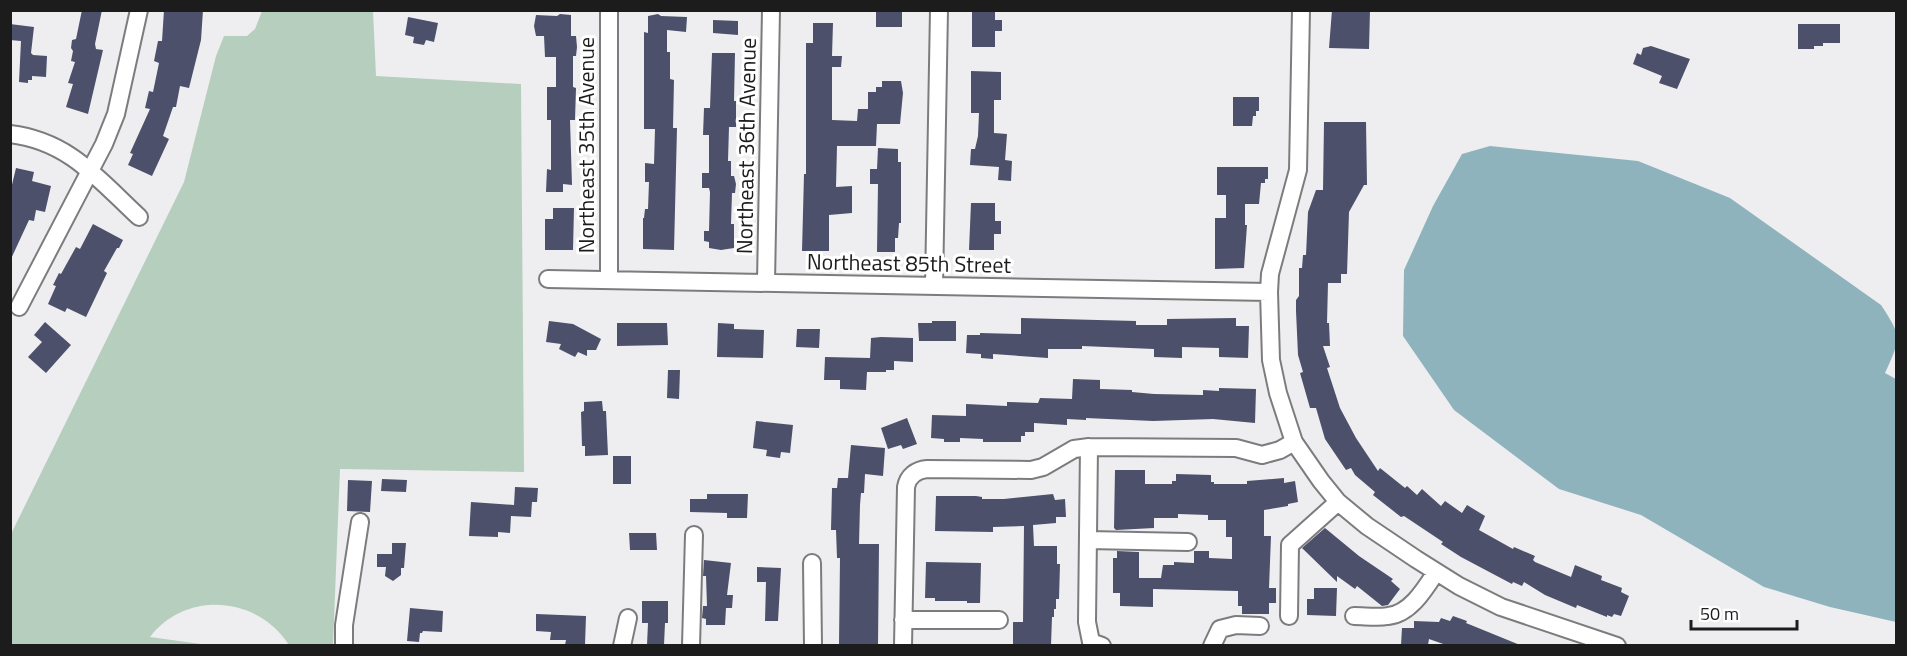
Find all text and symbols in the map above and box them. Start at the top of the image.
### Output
street label: Northeast 35th Avenue [569,37,603,253]
street label: Northeast 36th Avenue [727,38,765,254]
street label: Northeast 85th Street [807,244,1012,282]
scale bar [1691,593,1798,631]
text: 50 m [1700,600,1739,627]

